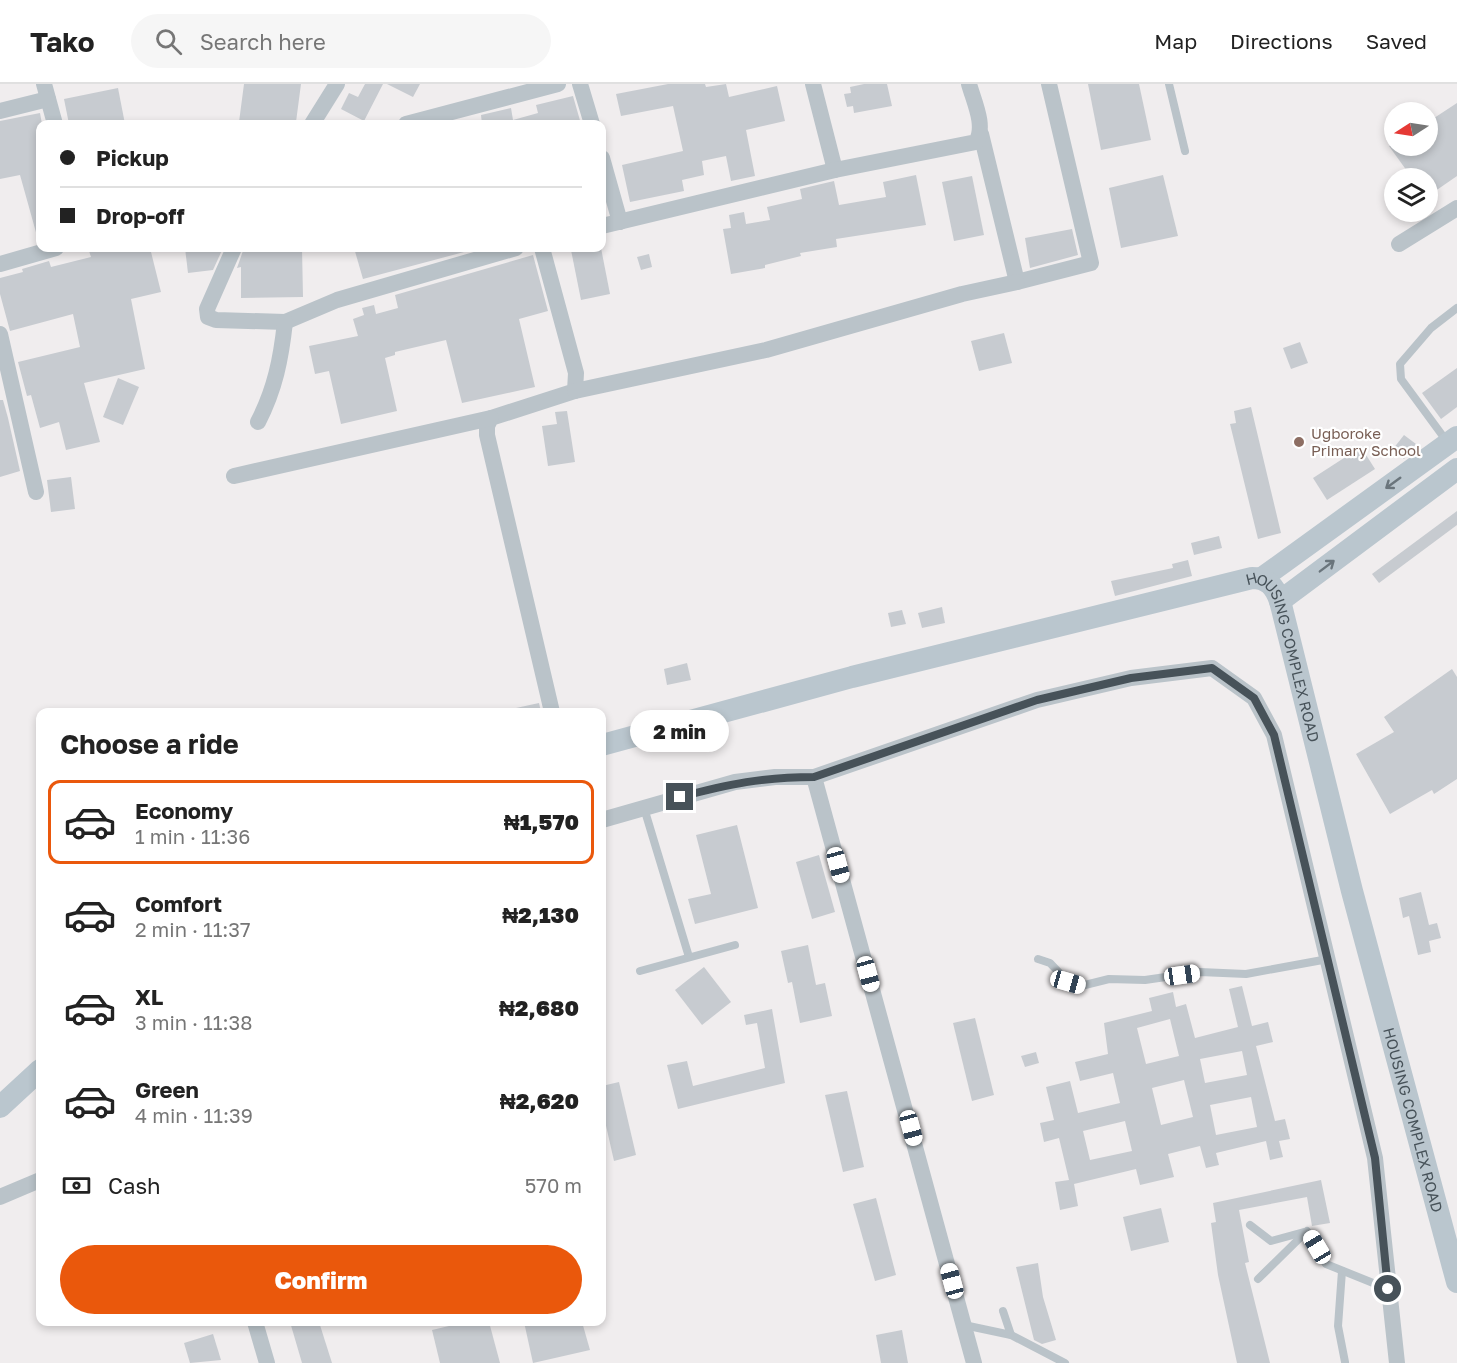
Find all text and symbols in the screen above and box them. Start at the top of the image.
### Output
search box [131,14,551,68]
text: Tako [30,25,95,58]
icon: search [152,25,185,58]
text: Search here [200,28,326,55]
text: Map [1154,28,1197,54]
text: Directions [1230,28,1333,54]
text: Saved [1366,28,1427,54]
north arrow [1384,102,1438,156]
map controls [1384,102,1438,222]
text: Pickup [96,144,169,171]
button: layers [1384,168,1438,222]
text: Drop-off [96,202,185,229]
place label: Ugboroke Primary School [1311,424,1421,459]
marker: Ugboroke Primary School [1292,435,1306,449]
one-way arrow [1385,477,1401,489]
one-way arrow [1319,560,1335,572]
street label: HOUSING COMPLEX ROAD [1244,568,1324,744]
callout: 2 min [630,710,730,752]
text: 2 min [653,719,706,743]
text: Choose a ride [60,728,239,760]
route end [666,783,693,810]
icon: car [63,795,117,849]
text: Economy [135,797,233,824]
text: ₦1,570 [504,808,579,835]
text: 1 min · 11:36 [135,824,250,848]
car [825,845,851,885]
icon: car [63,888,117,942]
text: Comfort [135,890,222,917]
text: ₦2,130 [502,901,579,928]
text: 2 min · 11:37 [135,917,251,941]
car [855,954,881,994]
car [1163,964,1201,986]
car [1048,968,1088,996]
icon: car [63,981,117,1035]
text: XL [135,983,163,1010]
text: ₦2,680 [499,994,579,1021]
text: 3 min · 11:38 [135,1010,252,1034]
street label: HOUSING COMPLEX ROAD [1380,1025,1447,1214]
icon: car [63,1074,117,1128]
text: Green [135,1076,199,1103]
text: ₦2,620 [500,1087,579,1114]
text: 4 min · 11:39 [135,1103,253,1127]
car [898,1108,924,1148]
icon: cash [60,1169,93,1202]
text: Cash [108,1172,161,1199]
text: 570 m [525,1173,582,1197]
car [1300,1227,1334,1267]
button: Confirm [60,1245,582,1314]
car [939,1261,965,1301]
route start [1374,1275,1401,1302]

